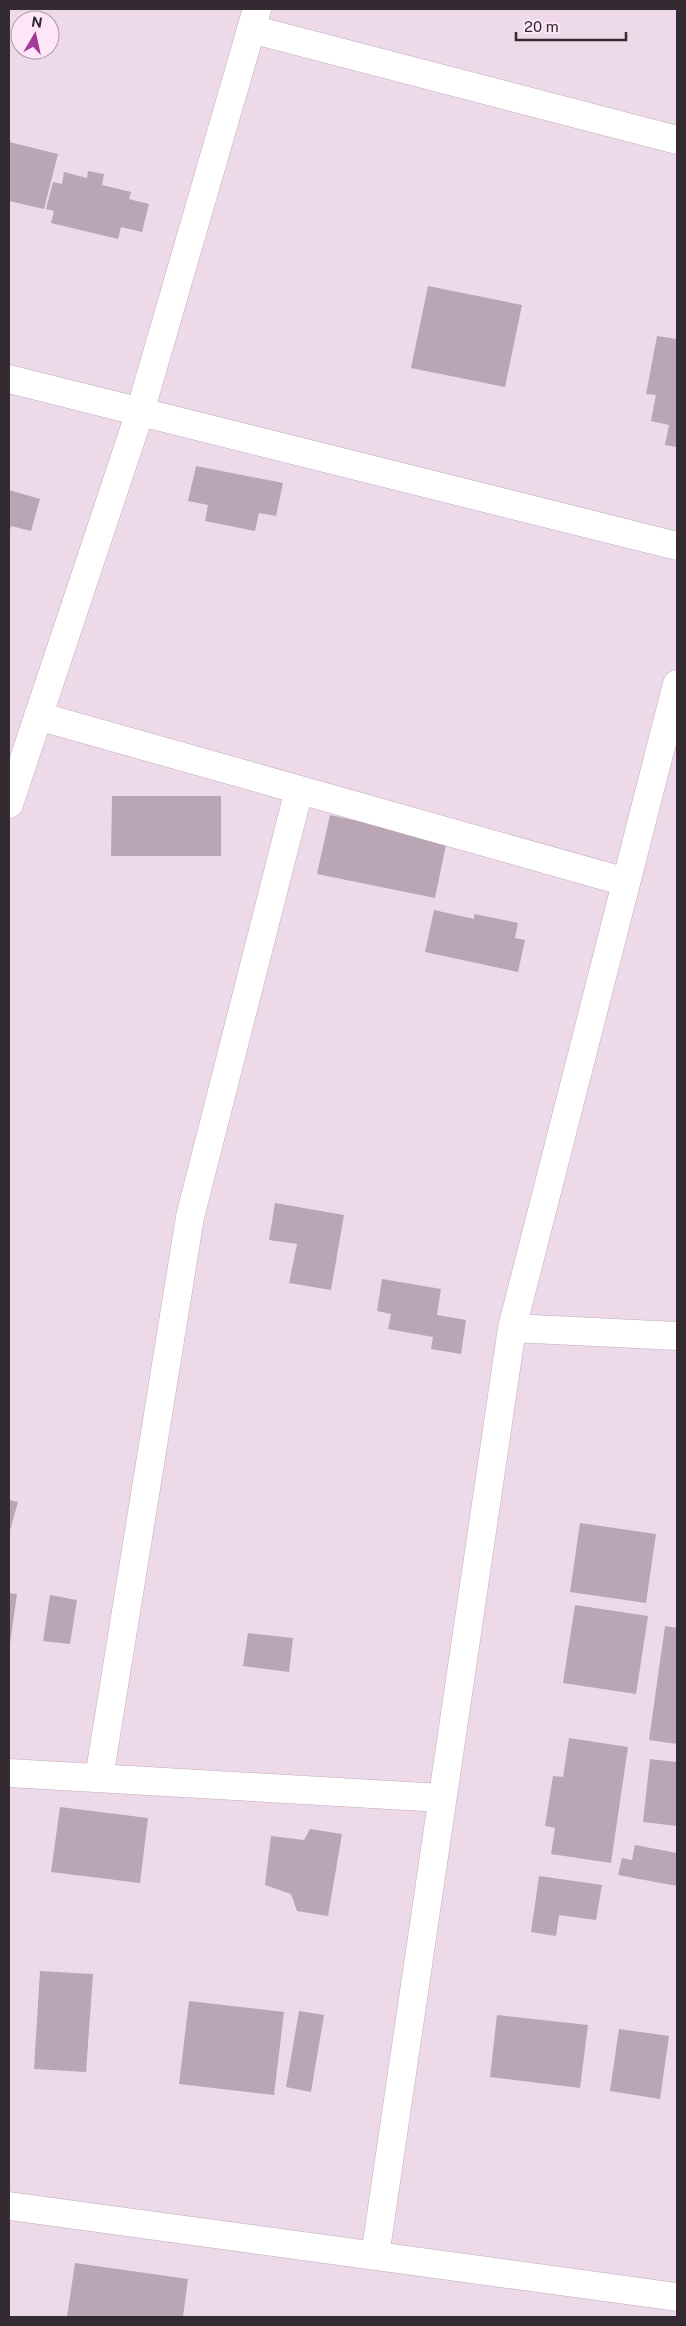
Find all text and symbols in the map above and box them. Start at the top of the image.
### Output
north arrow [10,10,60,60]
scale bar [516,10,626,42]
text: N [30,13,44,31]
text: 20 m [524,18,559,35]

